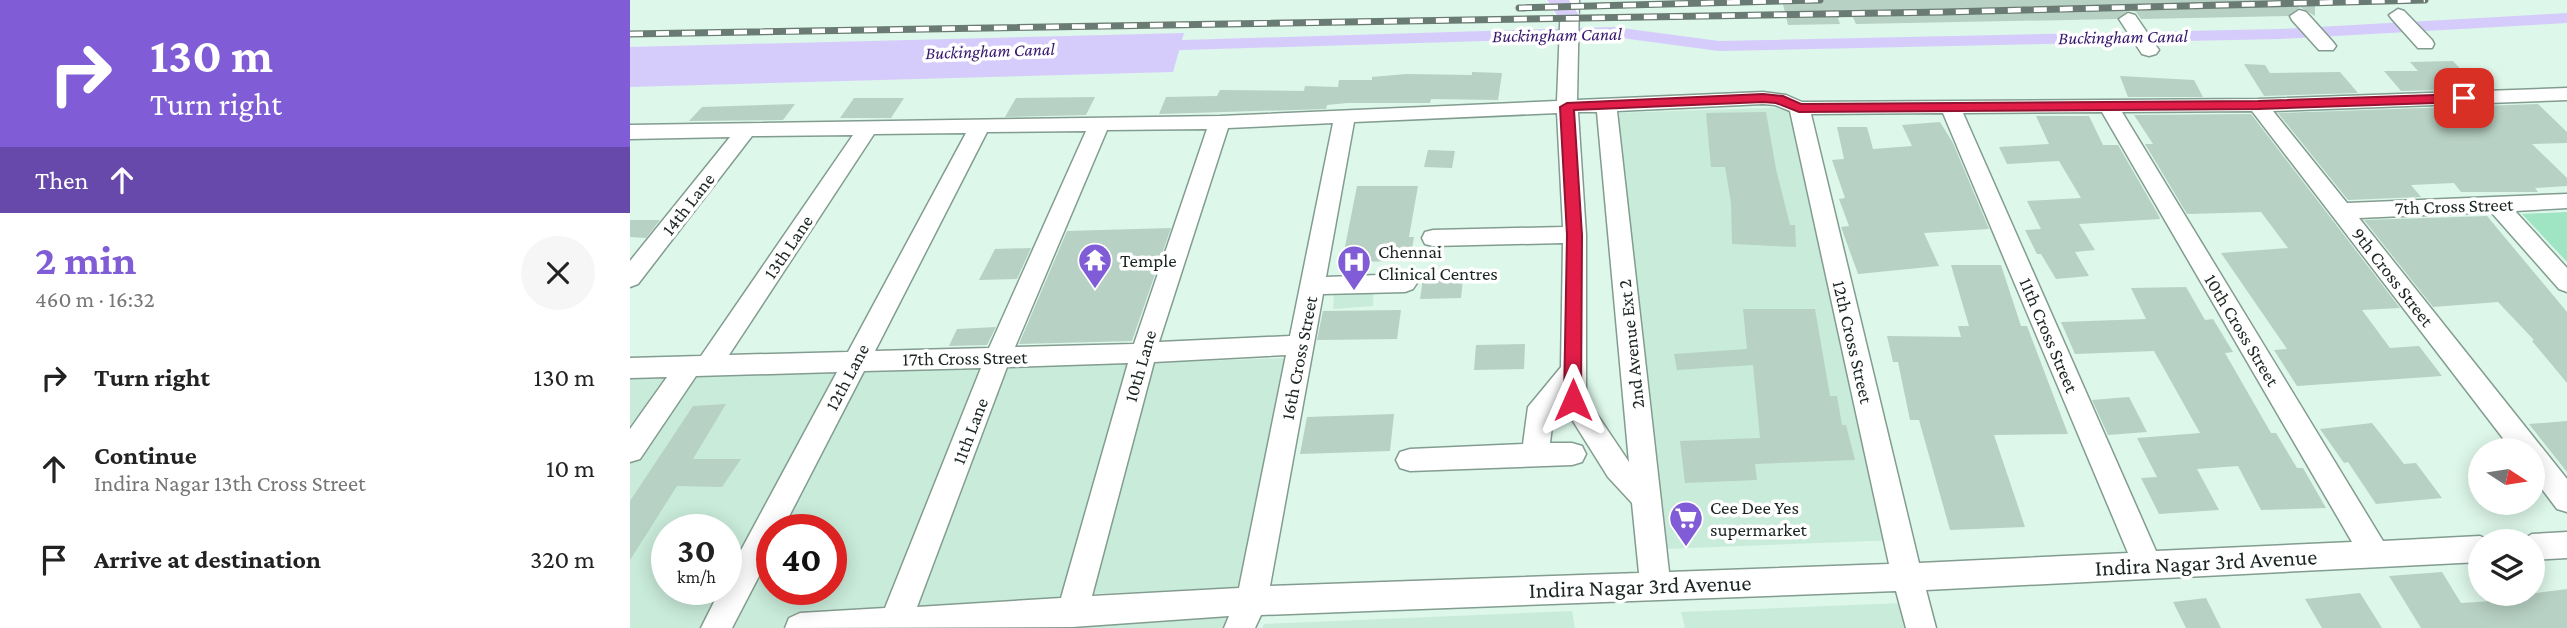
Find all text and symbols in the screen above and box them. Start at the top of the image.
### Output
water label: Buckingham Canal [1492,24,1623,46]
water label: Buckingham Canal [2058,26,2189,48]
icon: right [35,28,126,119]
text: 130 m [150,28,273,83]
water label: Buckingham Canal [925,39,1056,63]
pin [2434,68,2494,128]
icon: arrive [2445,79,2483,117]
text: Turn right [150,86,282,122]
icon: ahead [103,161,141,199]
text: Then [35,166,89,195]
street label: 14th Lane [657,169,719,239]
street label: 7th Cross Street [2394,193,2514,219]
street label: 13th Lane [759,211,817,283]
street label: 9th Cross Street [2348,223,2439,331]
text: 2 min [35,236,136,283]
button: close [521,236,595,310]
temple icon: Temple [1076,241,1114,290]
place label: Chennai Clinical Centres [1378,241,1498,284]
hospital icon: Chennai Clinical Centres [1335,243,1373,292]
place label: Temple [1120,250,1177,271]
street label: 10th Cross Street [2200,270,2284,390]
street label: 11th Cross Street [2015,274,2083,396]
street label: 2nd Avenue Ext 2 [1614,278,1648,410]
street label: 12th Cross Street [1829,279,1877,406]
text: 460 m · 16:32 [35,286,155,312]
street label: 16th Cross Street [1277,294,1321,422]
street label: 10th Lane [1120,328,1160,404]
street label: 12th Lane [821,340,873,414]
street label: 17th Cross Street [902,346,1028,370]
icon: right [35,359,73,397]
text: Turn right [94,363,210,392]
text: 130 m [534,363,595,392]
position arrow [1536,363,1610,437]
street label: 11th Lane [948,395,992,467]
north arrow [2468,438,2544,514]
map controls [2468,438,2545,606]
text: Continue [94,441,197,470]
icon: ahead [35,450,73,488]
text: 10 m [546,454,595,483]
text: Indira Nagar 13th Cross Street [94,470,366,496]
place label: Cee Dee Yes supermarket [1710,497,1808,540]
supermarket icon: Cee Dee Yes supermarket [1667,499,1705,548]
speed limit sign: 40 [756,514,847,605]
button: layers [2468,529,2545,606]
text: 30 [677,531,716,570]
icon: arrive [35,541,73,579]
street label: Indira Nagar 3rd Avenue [2094,543,2318,581]
text: Arrive at destination [94,545,321,574]
text: 320 m [530,545,595,574]
text: km/h [677,567,716,587]
street label: Indira Nagar 3rd Avenue [1528,569,1752,603]

